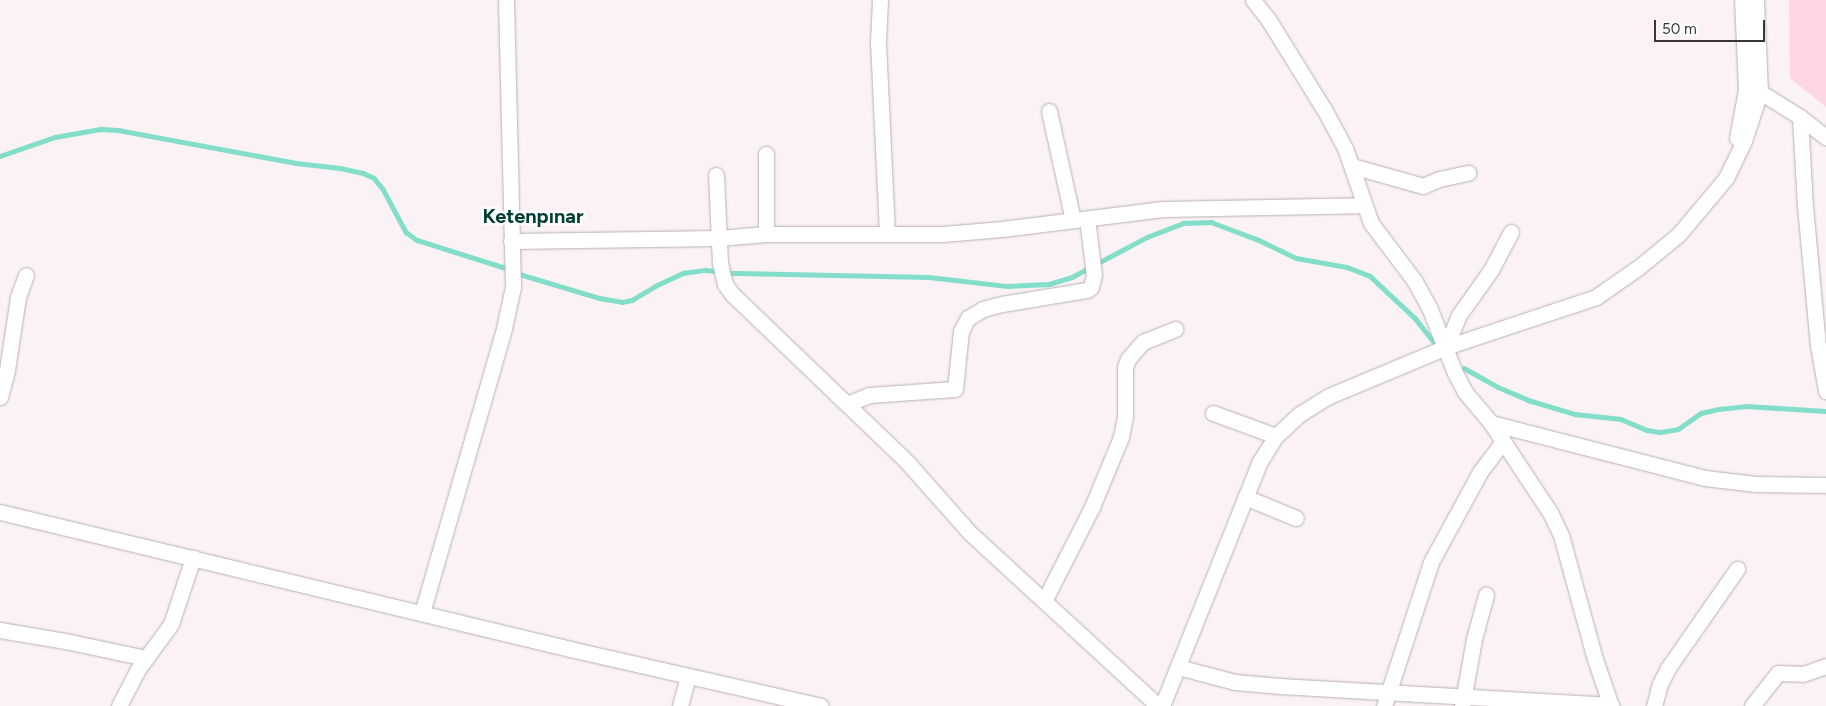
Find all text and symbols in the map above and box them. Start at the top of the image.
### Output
scale bar [1656,10,1767,42]
text: 50 m [1662,20,1697,38]
district label: Ketenpınar [483,204,583,228]

